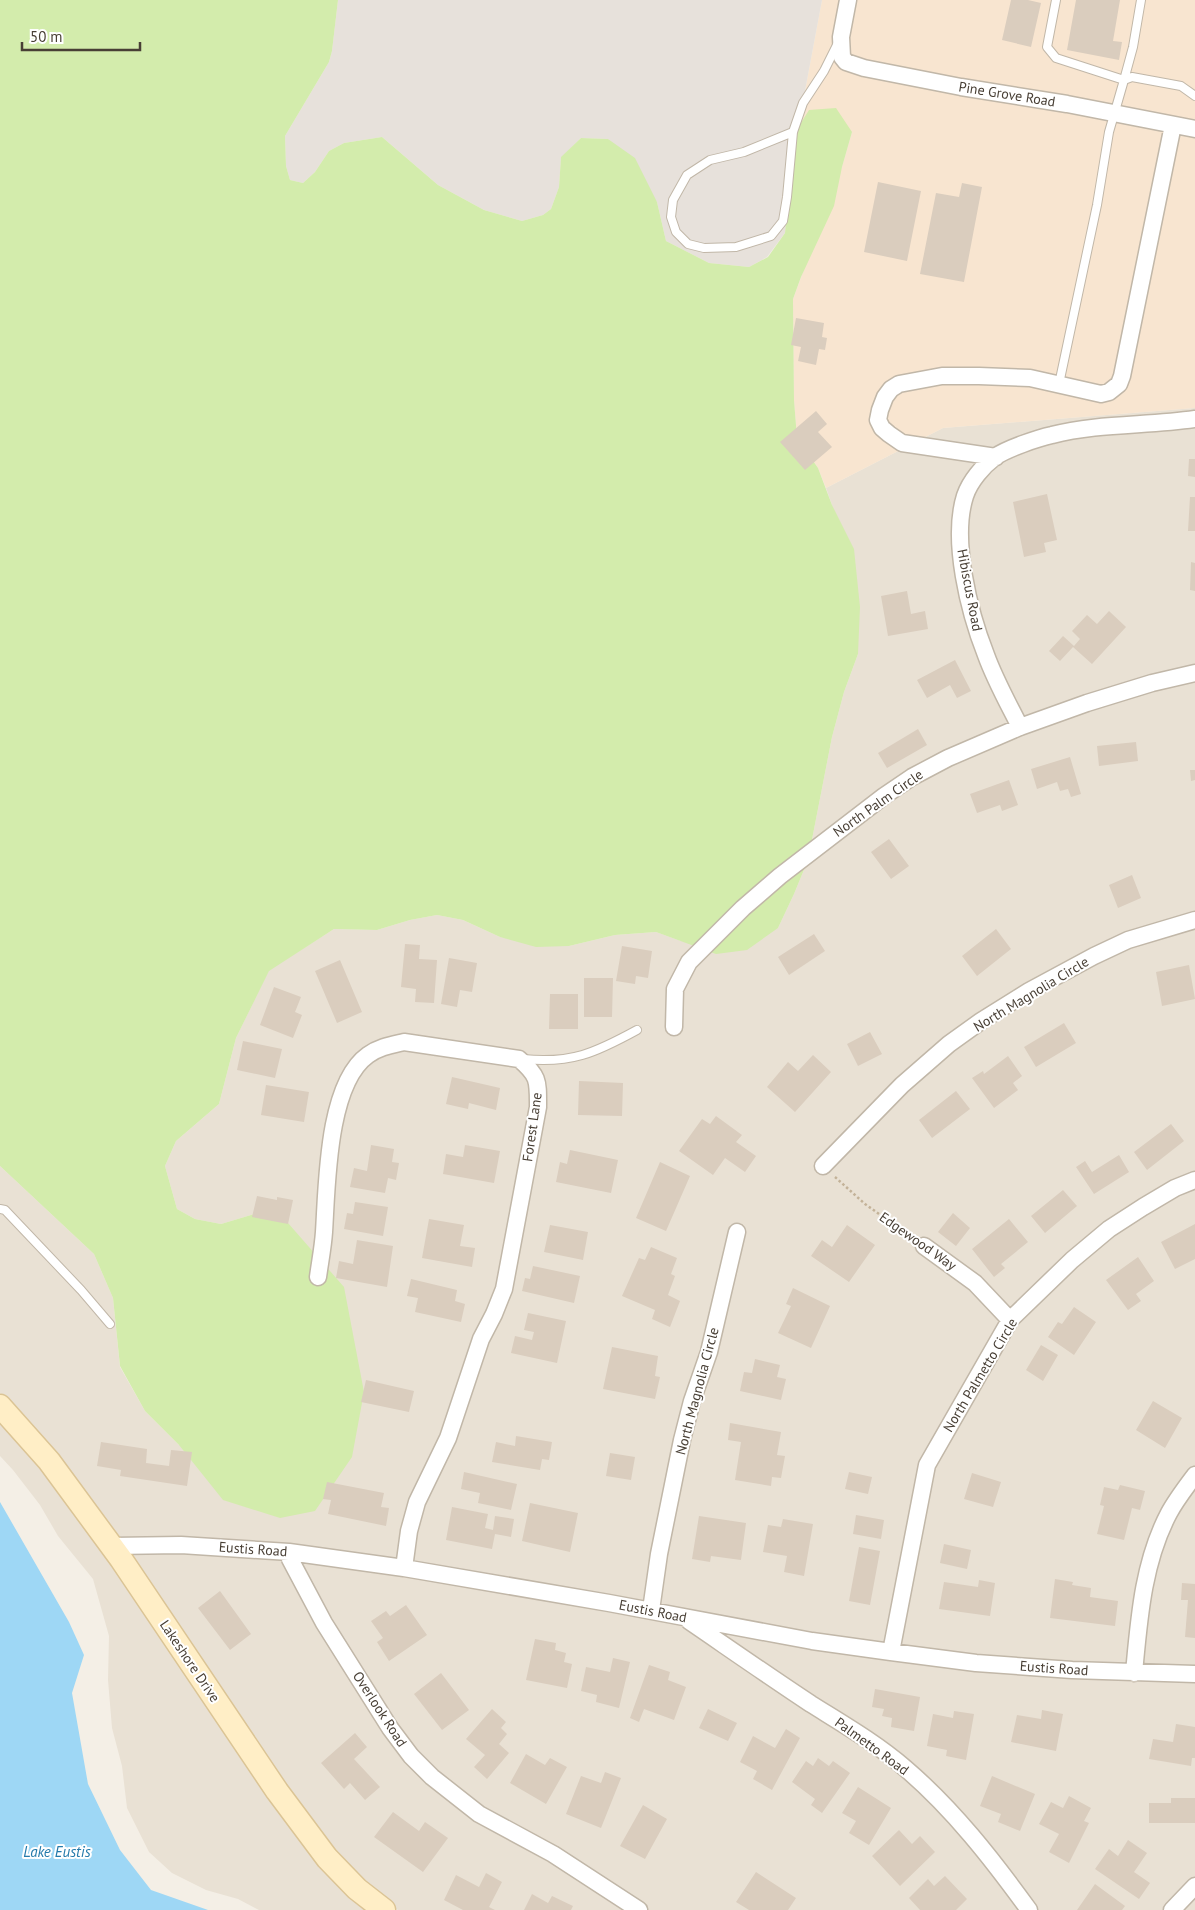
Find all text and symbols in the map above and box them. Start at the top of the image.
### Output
scale bar [22,20,140,52]
text: 50 m [30,27,63,46]
street label: Pine Grove Road [957,77,1057,111]
street label: Hibiscus Road [953,547,987,633]
street label: North Palm Circle [830,765,926,841]
street label: North Magnolia Circle [970,952,1092,1036]
street label: Forest Lane [518,1091,546,1163]
street label: Edgewood Way [876,1208,960,1274]
street label: North Palmetto Circle [939,1315,1021,1435]
street label: North Magnolia Circle [671,1325,723,1457]
street label: Eustis Road [218,1538,288,1560]
street label: Eustis Road [618,1596,688,1626]
street label: Lakeshore Drive [156,1616,224,1706]
street label: Eustis Road [1019,1657,1089,1679]
street label: Overlook Road [349,1668,411,1750]
street label: Palmetto Road [831,1713,913,1779]
water label: Lake Eustis [23,1842,91,1861]

